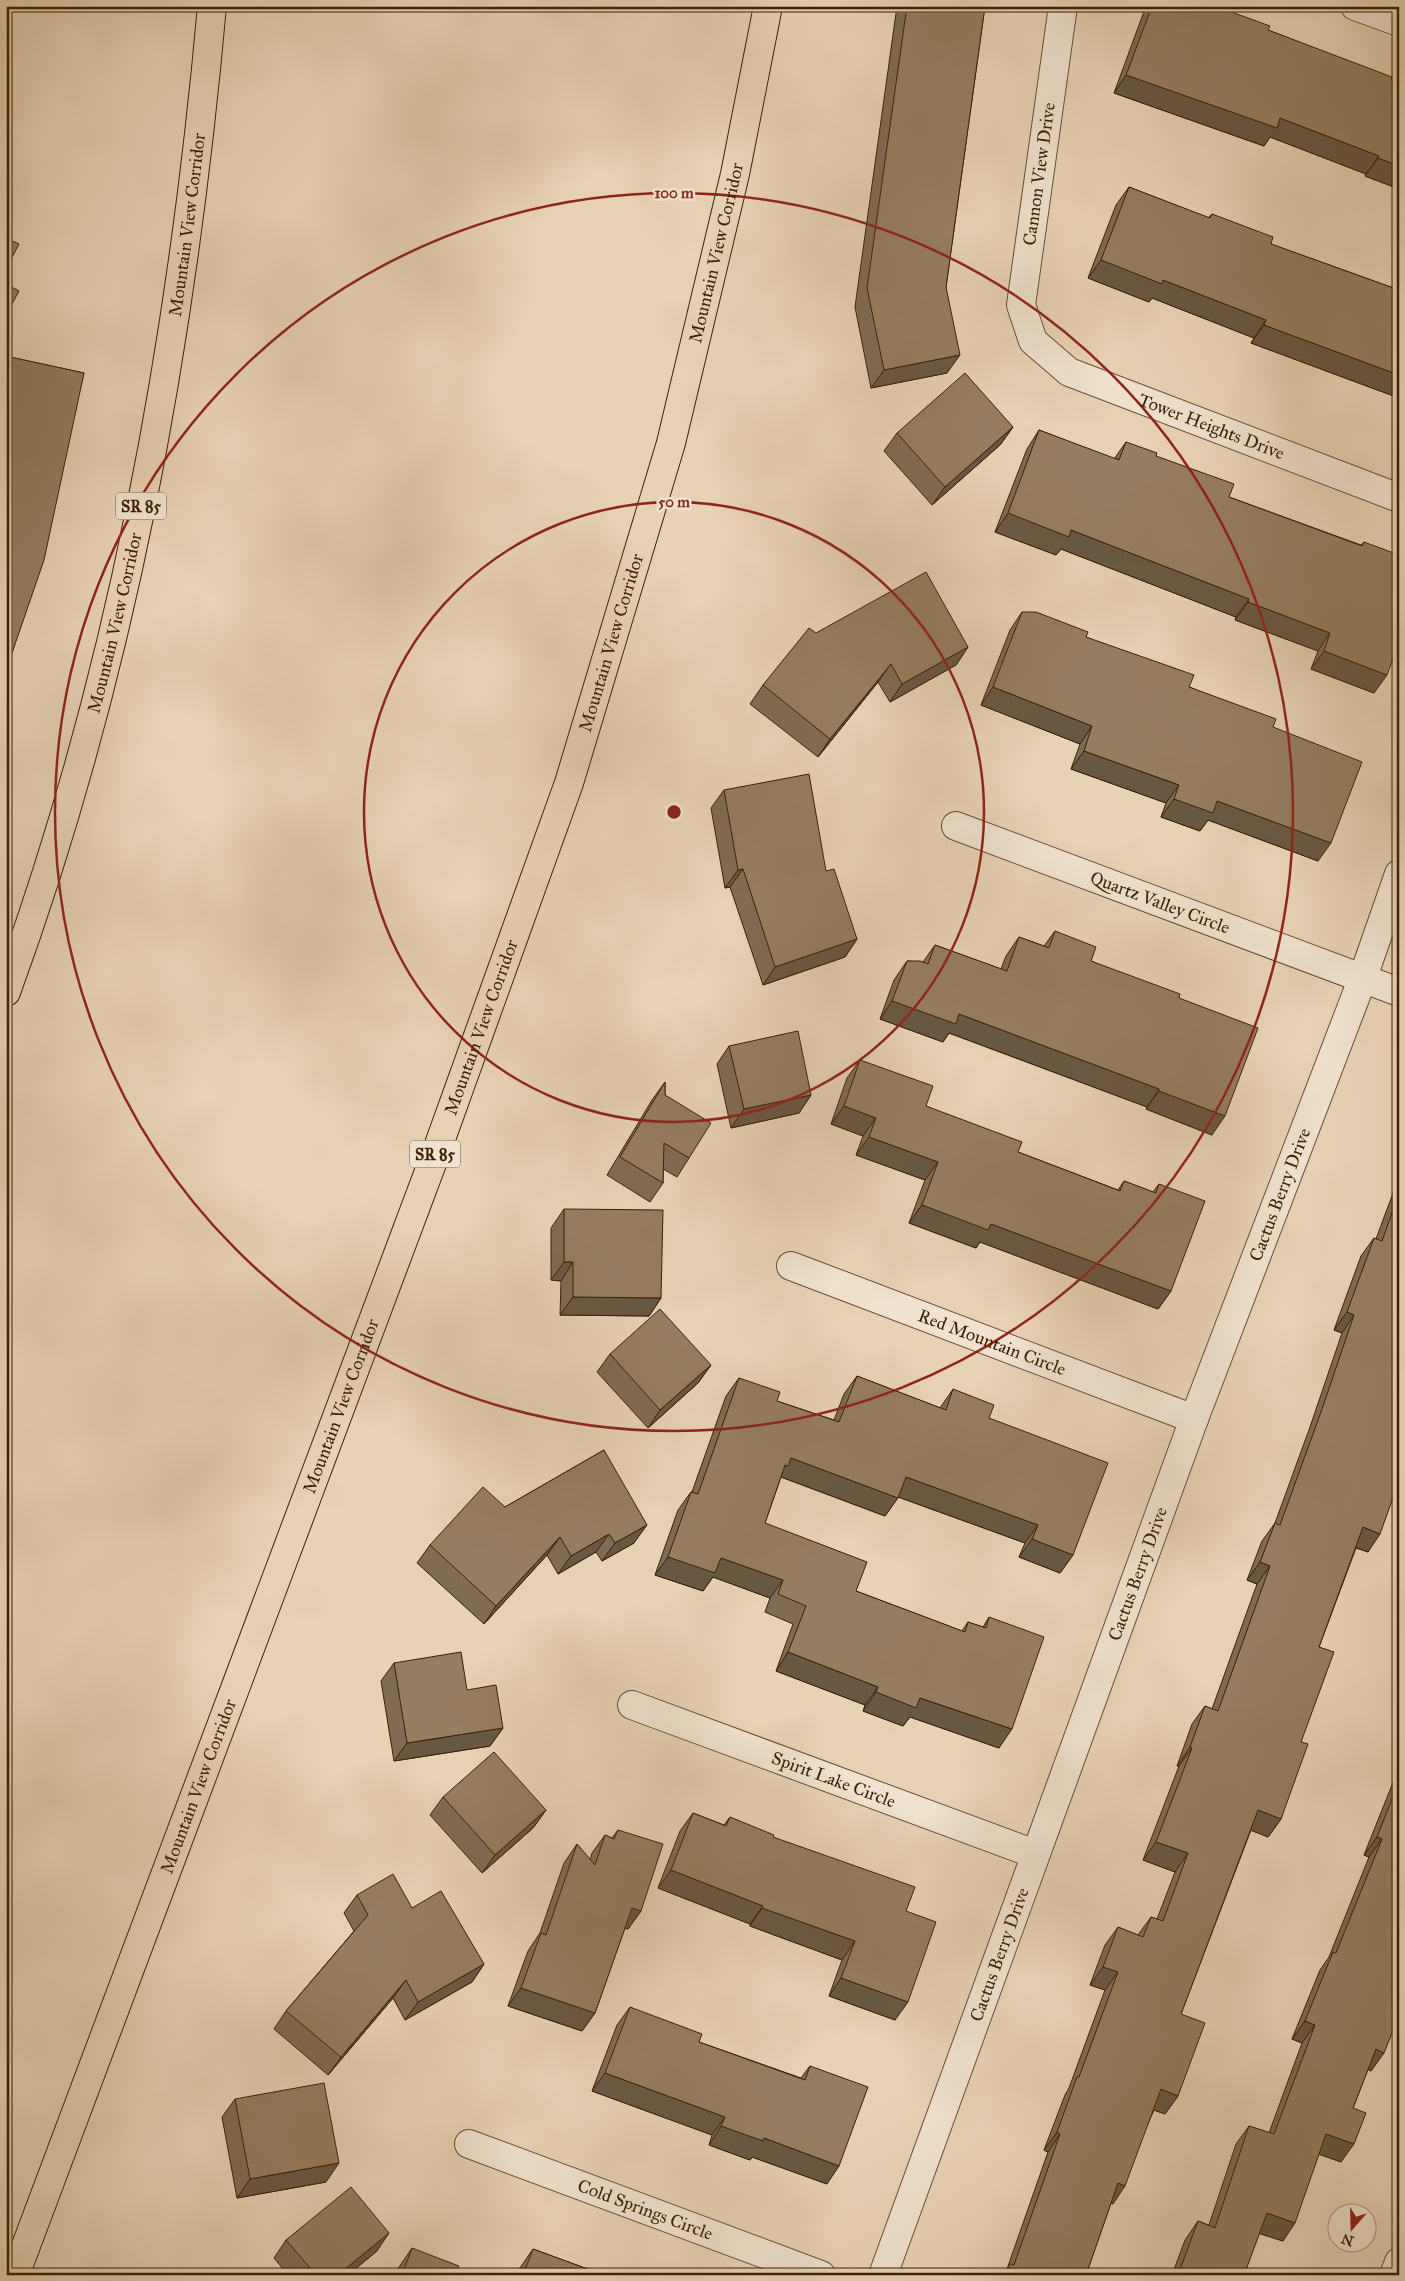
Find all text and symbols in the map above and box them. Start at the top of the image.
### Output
street label: Cannon View Drive [1018,101,1060,247]
street label: Mountain View Corridor [164,132,210,318]
street label: Mountain View Corridor [684,161,748,345]
text: 100 m [654,184,694,202]
street label: Tower Heights Drive [1136,389,1288,464]
road number: SR 85 [116,492,166,520]
text: 50 m [658,493,690,511]
street label: Mountain View Corridor [83,530,146,716]
street label: Mountain View Corridor [574,551,648,734]
centre of rings [665,803,683,821]
street label: Quartz Valley Circle [1087,866,1233,939]
street label: Mountain View Corridor [440,936,523,1118]
street label: Cactus Berry Drive [1244,1125,1315,1264]
road number: SR 85 [410,1140,460,1168]
street label: Red Mountain Circle [915,1304,1069,1380]
street label: Mountain View Corridor [298,1316,384,1496]
street label: Cactus Berry Drive [1103,1504,1172,1644]
street label: Mountain View Corridor [156,1696,241,1877]
street label: Spirit Lake Circle [769,1747,899,1813]
street label: Cactus Berry Drive [965,1885,1034,2024]
street label: Cold Springs Circle [575,2174,716,2245]
north arrow [1328,2204,1378,2254]
text: N [1339,2230,1356,2250]

